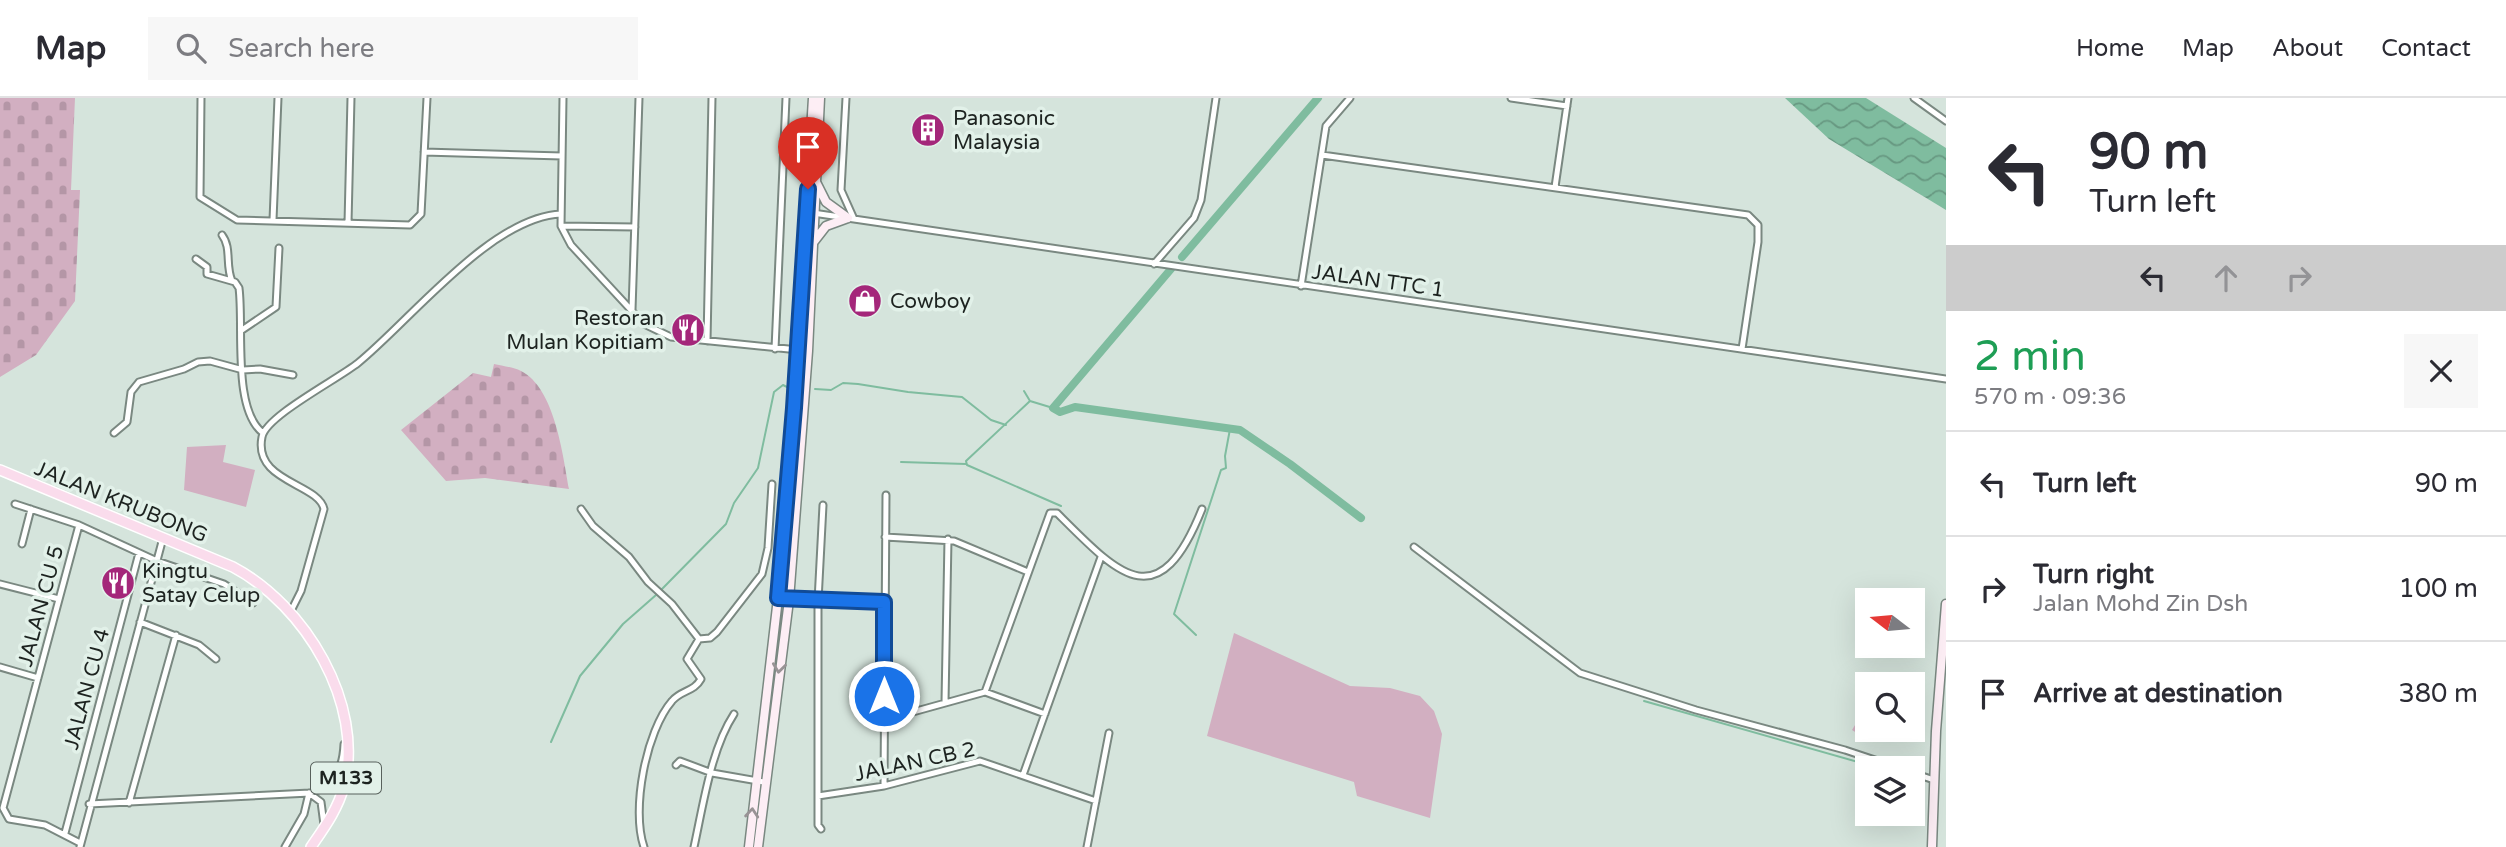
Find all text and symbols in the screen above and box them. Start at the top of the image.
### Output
search box [148,17,638,80]
text: Map [35,29,106,68]
icon: search [172,29,210,67]
text: Search here [228,33,374,64]
text: Home [2076,34,2144,63]
text: Map [2182,34,2234,63]
text: About [2272,34,2343,63]
text: Contact [2381,34,2471,63]
place label: Panasonic Malaysia [953,106,1055,155]
building icon: Panasonic Malaysia [909,111,947,149]
pin [778,117,838,189]
text: 90 m [2089,123,2208,182]
icon: left [1974,126,2065,217]
icon: arrive [789,128,827,166]
text: Turn left [2089,183,2216,221]
street label: JALAN TTC 1 [1310,259,1446,303]
icon: left [2134,259,2172,297]
icon: ahead [2207,259,2245,297]
icon: right [2280,259,2318,297]
shop icon: Cowboy [846,282,884,320]
place label: Cowboy [890,289,971,314]
place label: Restoran Mulan Kopitiam [506,306,664,355]
restaurant icon: Restoran Mulan Kopitiam [669,311,707,349]
text: 2 min [1974,331,2086,382]
button: close [2404,334,2478,408]
text: 570 m · 09:36 [1974,383,2126,411]
street label: JALAN KRUBONG [31,456,211,548]
icon: left [1974,465,2012,503]
text: Turn left [2033,468,2136,499]
text: 90 m [2415,468,2478,499]
street label: JALAN CU 5 [13,543,69,669]
place label: Kingtu Satay Celup [142,559,260,608]
text: Turn right [2033,559,2154,590]
restaurant icon: Kingtu Satay Celup [99,564,137,602]
icon: right [1974,570,2012,608]
text: 100 m [2398,573,2478,604]
north arrow [1855,588,1925,658]
map controls [1855,588,1925,826]
text: Jalan Mohd Zin Dsh [2033,590,2248,618]
street label: JALAN CU 4 [59,626,115,752]
position arrow [847,659,921,733]
one-way arrow [772,662,787,674]
button: search [1855,672,1925,742]
icon: arrive [1974,675,2012,713]
text: Arrive at destination [2033,678,2283,709]
text: 380 m [2398,678,2478,709]
street label: JALAN CB 2 [852,737,978,787]
button: layers [1855,756,1925,826]
road number: M133 [311,762,381,793]
one-way arrow [744,808,759,819]

